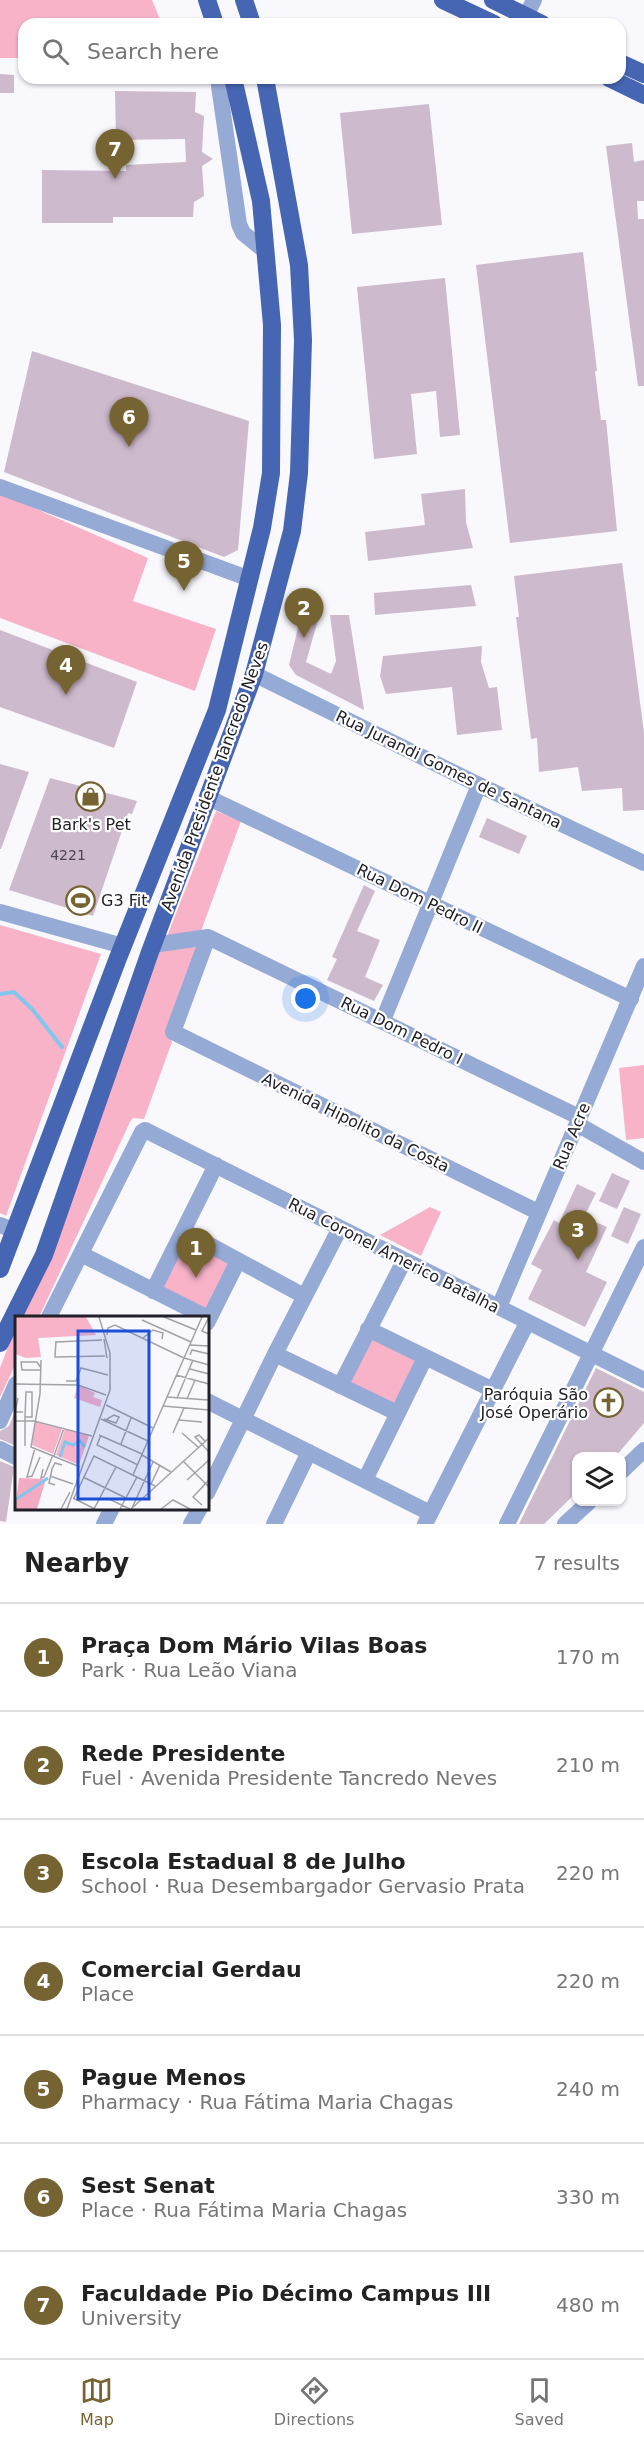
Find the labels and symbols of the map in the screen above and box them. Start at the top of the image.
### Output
pin: 7 [96,130,134,179]
pin: 6 [110,398,148,447]
pin: 5 [164,542,204,591]
pin: 2 [284,588,324,638]
street label: Avenida Presidente Tancredo Neves [157,639,272,913]
pin: 4 [46,646,86,695]
street label: Rua Jurandi Gomes de Santana [333,706,565,833]
shop icon: Bark's Pet [75,780,107,812]
place label: Bark's Pet [51,815,131,834]
house number: 4221 [50,847,86,863]
street label: Rua Dom Pedro II [354,860,486,937]
sports icon: G3 Fit [64,884,96,916]
place label: G3 Fit [101,891,147,910]
your location [291,984,320,1013]
street label: Rua Dom Pedro I [338,993,466,1068]
street label: Avenida Hipolito da Costa [259,1069,452,1176]
street label: Rua Acre [549,1100,594,1173]
street label: Rua Coronel Americo Batalha [285,1194,502,1317]
pin: 3 [558,1210,598,1260]
pin: 1 [176,1228,216,1278]
inset map [15,1316,208,1509]
place label: Paróquia São José Operário [479,1385,588,1422]
church icon: Paróquia São José Operário [593,1387,625,1419]

